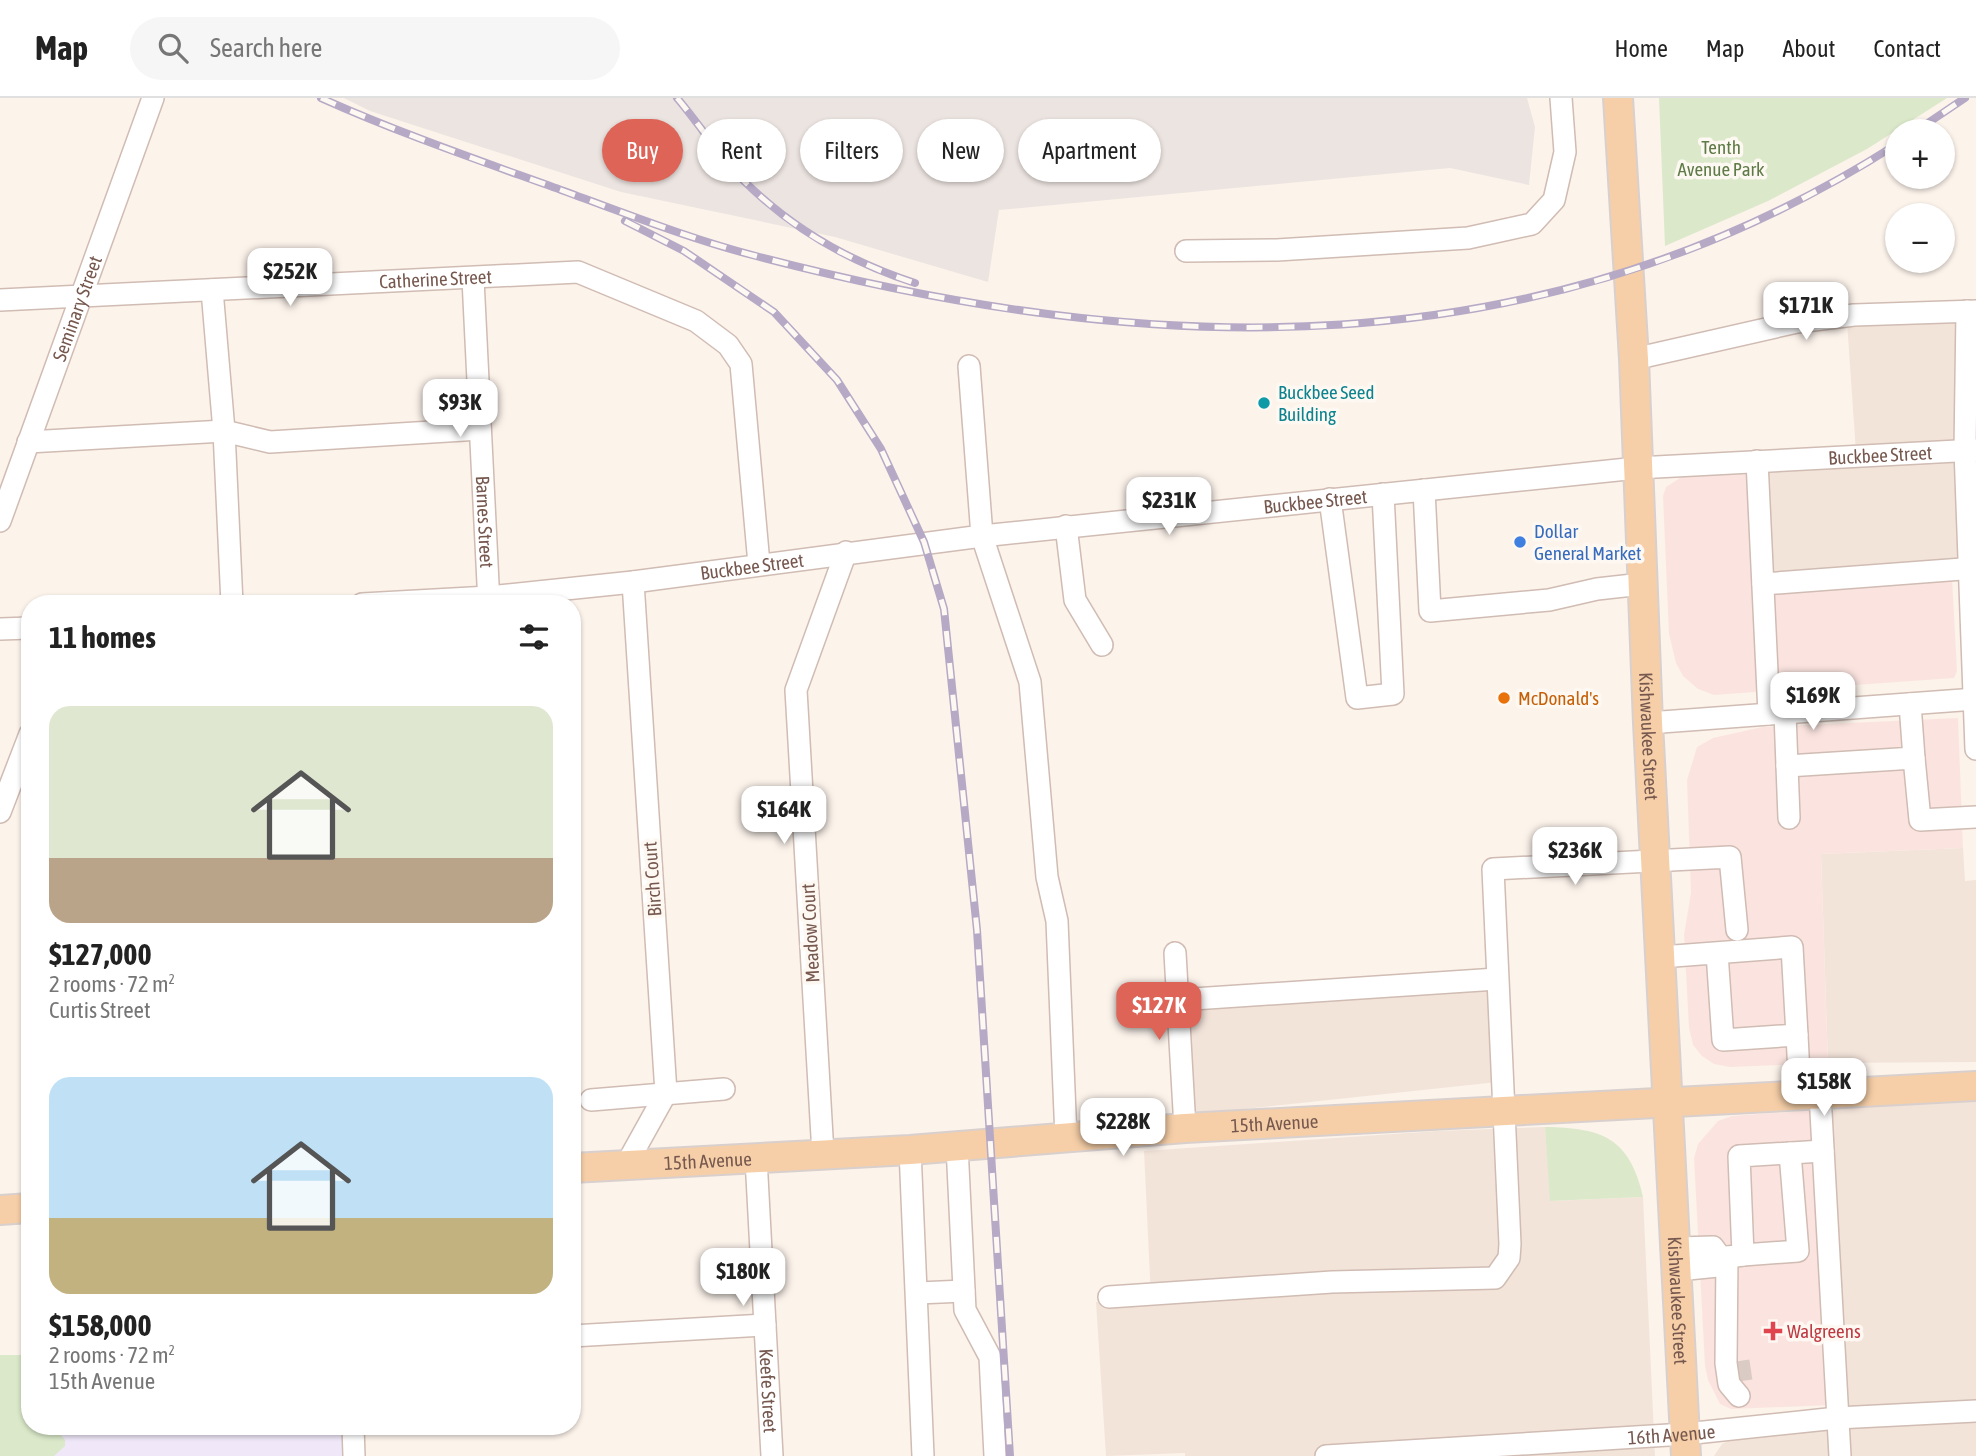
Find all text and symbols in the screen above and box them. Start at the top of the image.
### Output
search box [130,17,620,80]
text: Map [35,29,88,67]
icon: search [154,29,192,67]
text: Search here [210,33,322,63]
text: Home [1614,35,1668,62]
text: Map [1706,35,1744,62]
text: About [1782,35,1835,62]
text: Contact [1873,35,1941,62]
chip: Buy [602,119,683,182]
chip: Rent [697,119,786,182]
chip: Filters [800,119,903,182]
chip: New [917,119,1004,182]
chip: Apartment [1018,119,1161,182]
map controls [1885,119,1955,273]
button: + [1885,119,1955,189]
park label: Tenth Avenue Park [1678,136,1765,180]
button: − [1885,203,1955,273]
pin: $252K [241,248,339,308]
street label: Seminary Street [48,253,106,364]
text: $252K [263,258,317,284]
street label: Catherine Street [379,265,492,293]
pin: $171K [1757,282,1855,342]
text: $171K [1779,292,1833,318]
pin: $93K [419,380,501,439]
place label: Buckbee Seed Building [1278,381,1374,425]
text: $93K [439,389,481,415]
marker: Buckbee Seed Building [1256,395,1272,411]
street label: Buckbee Street [1828,441,1933,469]
street label: Barnes Street [472,475,498,568]
pin: $231K [1120,478,1218,537]
street label: Buckbee Street [1262,485,1368,518]
text: $231K [1142,487,1196,513]
place label: Dollar General Market [1534,520,1641,564]
marker: Dollar General Market [1512,534,1528,550]
street label: Buckbee Street [699,549,805,584]
icon: filters [515,618,553,656]
text: 11 homes [49,620,156,654]
street label: Kishwaukee Street [1635,672,1663,801]
pin: $169K [1764,672,1862,732]
text: $169K [1786,682,1840,708]
place label: McDonald's [1518,687,1599,709]
marker: McDonald's [1496,690,1512,706]
icon: home [238,752,364,878]
pin: $164K [735,786,833,846]
text: $164K [757,796,811,822]
pin: $236K [1526,828,1624,887]
text: $236K [1548,837,1602,863]
street label: Birch Court [638,841,666,917]
street label: Meadow Court [796,883,824,983]
text: $127,000 [49,937,152,971]
text: 2 rooms · 72 m² [49,971,175,997]
pin: $127K [1110,982,1208,1042]
text: $127K [1132,992,1186,1018]
text: Curtis Street [49,997,151,1023]
pin: $158K [1775,1058,1873,1118]
text: $158K [1797,1068,1851,1094]
pin: $228K [1074,1098,1172,1158]
text: $228K [1096,1108,1150,1134]
street label: 15th Avenue [1230,1110,1319,1137]
icon: home [238,1123,364,1249]
street label: 15th Avenue [663,1147,752,1174]
street label: Kishwaukee Street [1664,1236,1692,1365]
pin: $180K [694,1248,792,1308]
text: $180K [716,1258,770,1284]
text: $158,000 [49,1308,152,1342]
place label: Walgreens [1787,1320,1861,1342]
marker: Walgreens [1765,1323,1781,1339]
text: 2 rooms · 72 m² [49,1342,175,1368]
street label: Keefe Street [755,1348,782,1433]
text: 15th Avenue [49,1368,155,1394]
street label: 16th Avenue [1627,1420,1716,1449]

